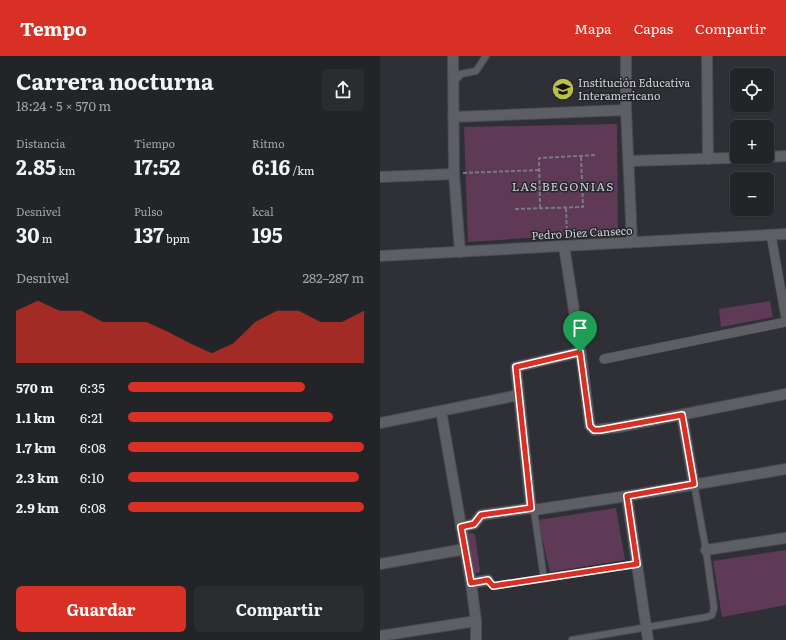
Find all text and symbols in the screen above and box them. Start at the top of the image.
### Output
text: Tempo [20,14,87,42]
text: Mapa [574,18,612,38]
text: Capas [634,18,673,38]
text: Compartir [695,18,766,38]
text: Carrera nocturna [16,64,214,97]
map controls [730,68,774,216]
button: locate [730,68,774,112]
button: share [322,69,364,111]
place label: Institución Educativa Interamericano [578,74,690,103]
school or university icon: Institución Educativa Interamericano [550,76,576,102]
text: 18:24 · 5 × 570 m [16,96,111,115]
button: + [730,120,774,164]
text: Distancia [16,135,65,151]
text: Tiempo [134,135,175,151]
text: Ritmo [252,135,285,151]
text: 2.85 [16,151,56,181]
text: 17:52 [134,151,180,181]
text: 6:16 [252,151,290,181]
text: km [56,162,76,178]
text: /km [290,162,314,178]
button: − [730,172,774,216]
district label: LAS BEGONIAS [512,177,614,195]
text: Desnivel [16,203,61,219]
text: Pulso [134,203,163,219]
text: kcal [252,203,274,219]
text: 30 [16,219,39,249]
text: 137 [134,219,164,249]
text: 195 [252,219,283,249]
street label: Pedro Diez Canseco [531,221,633,243]
text: m [39,230,52,246]
text: bpm [164,230,190,246]
text: Desnivel [16,268,69,287]
text: 282–287 m [302,268,364,287]
pin [563,311,597,352]
icon: arrive [569,317,591,339]
text: 570 m [16,378,53,397]
text: 6:35 [80,378,105,397]
text: 1.1 km [16,408,55,427]
text: 6:21 [80,408,103,427]
text: 1.7 km [16,438,56,457]
text: 6:08 [80,438,106,457]
text: 2.3 km [16,468,59,487]
text: 6:10 [80,468,104,487]
text: 2.9 km [16,498,59,517]
text: 6:08 [80,498,106,517]
button: Guardar [16,586,186,632]
button: Compartir [194,586,364,632]

